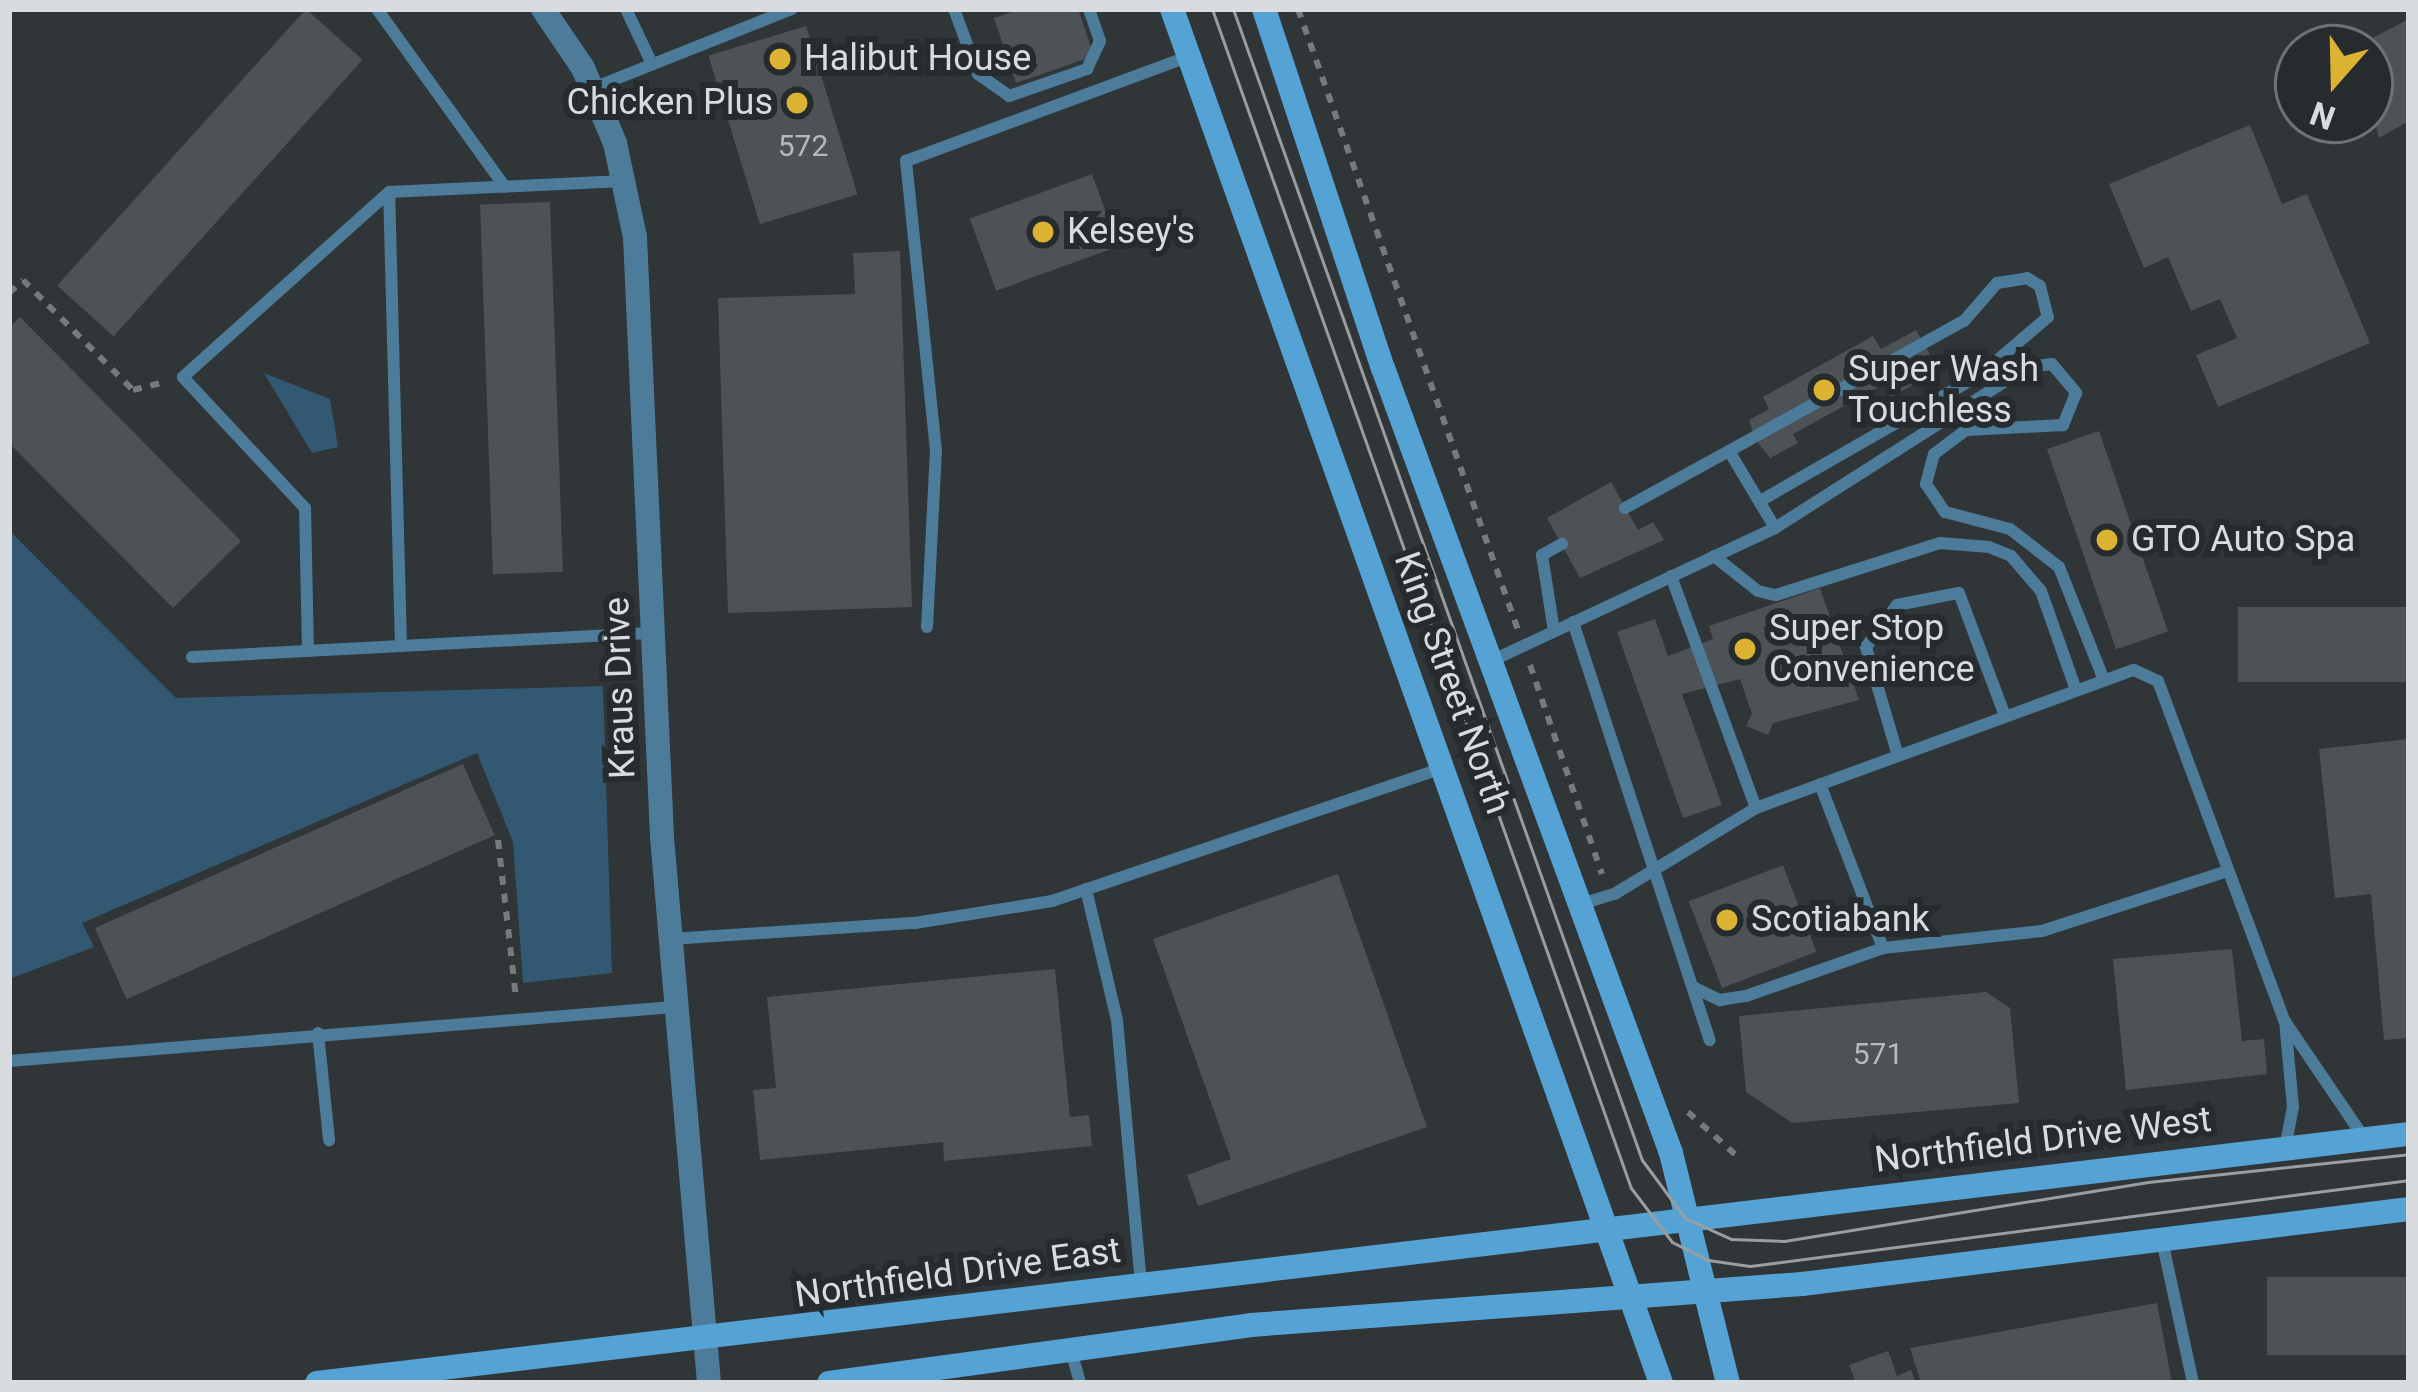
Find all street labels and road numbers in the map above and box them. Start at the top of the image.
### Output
street label: King Street North [1385,546,1519,820]
street label: Kraus Drive [595,596,645,780]
street label: Northfield Drive West [1872,1098,2214,1182]
street label: Northfield Drive East [793,1229,1123,1317]

